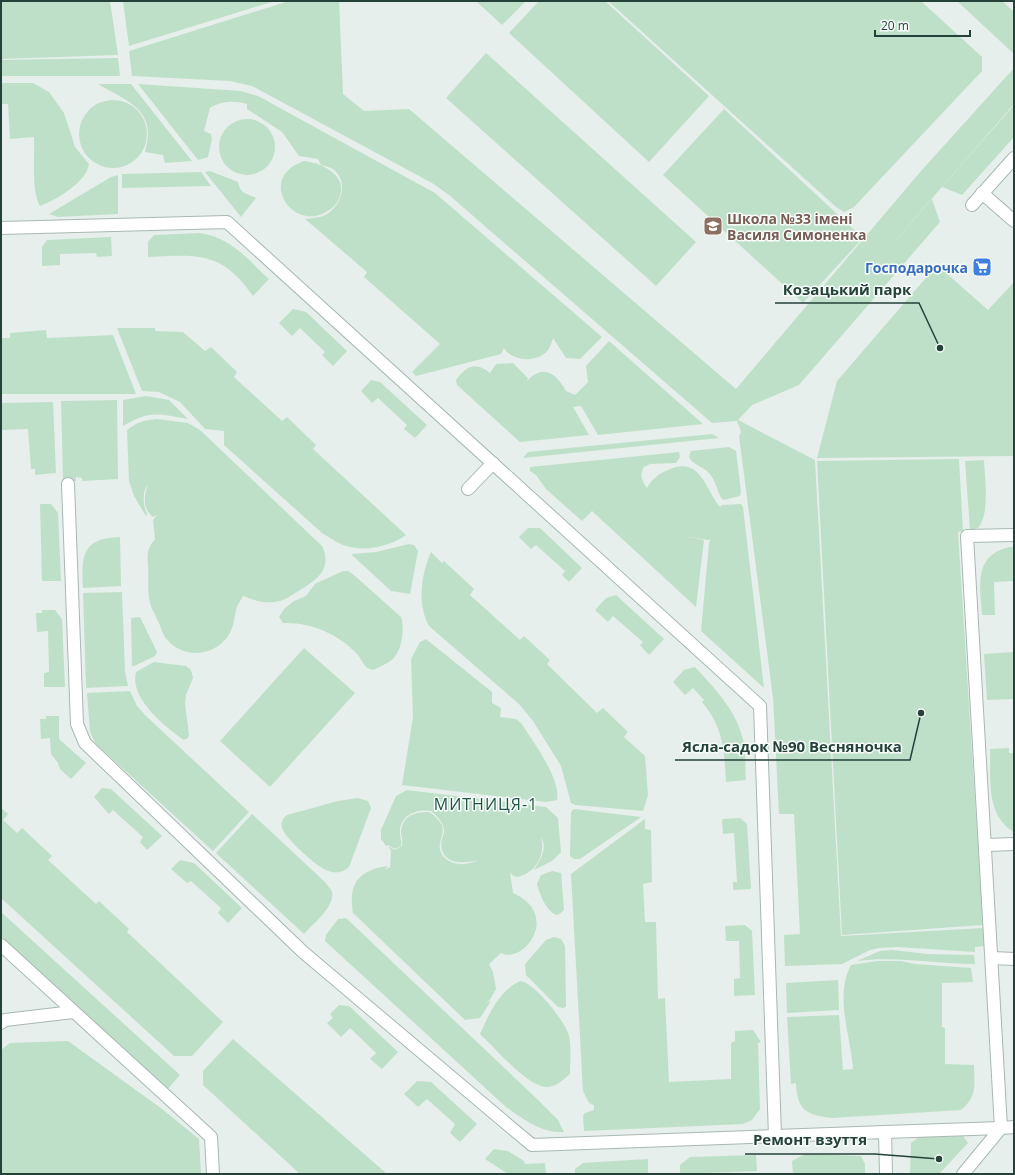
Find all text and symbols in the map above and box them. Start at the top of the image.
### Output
scale bar [875,12,970,38]
text: 20 m [881,17,909,34]
place label: Школа №33 імені Василя Симоненка [727,209,867,244]
school or university icon: Школа №33 імені Василя Симоненка [702,215,724,237]
supermarket icon: Господарочка [971,256,993,278]
place label: Господарочка [865,258,968,277]
callout: Козацький парк [775,276,919,303]
text: Козацький парк [783,279,912,299]
callout: Ясла-садок №90 Весняночка [675,733,910,760]
text: Ясла-садок №90 Весняночка [681,736,902,756]
district label: МИТНИЦЯ-1 [434,793,538,815]
callout: Ремонт взуття [745,1127,875,1154]
text: Ремонт взуття [753,1129,867,1149]

